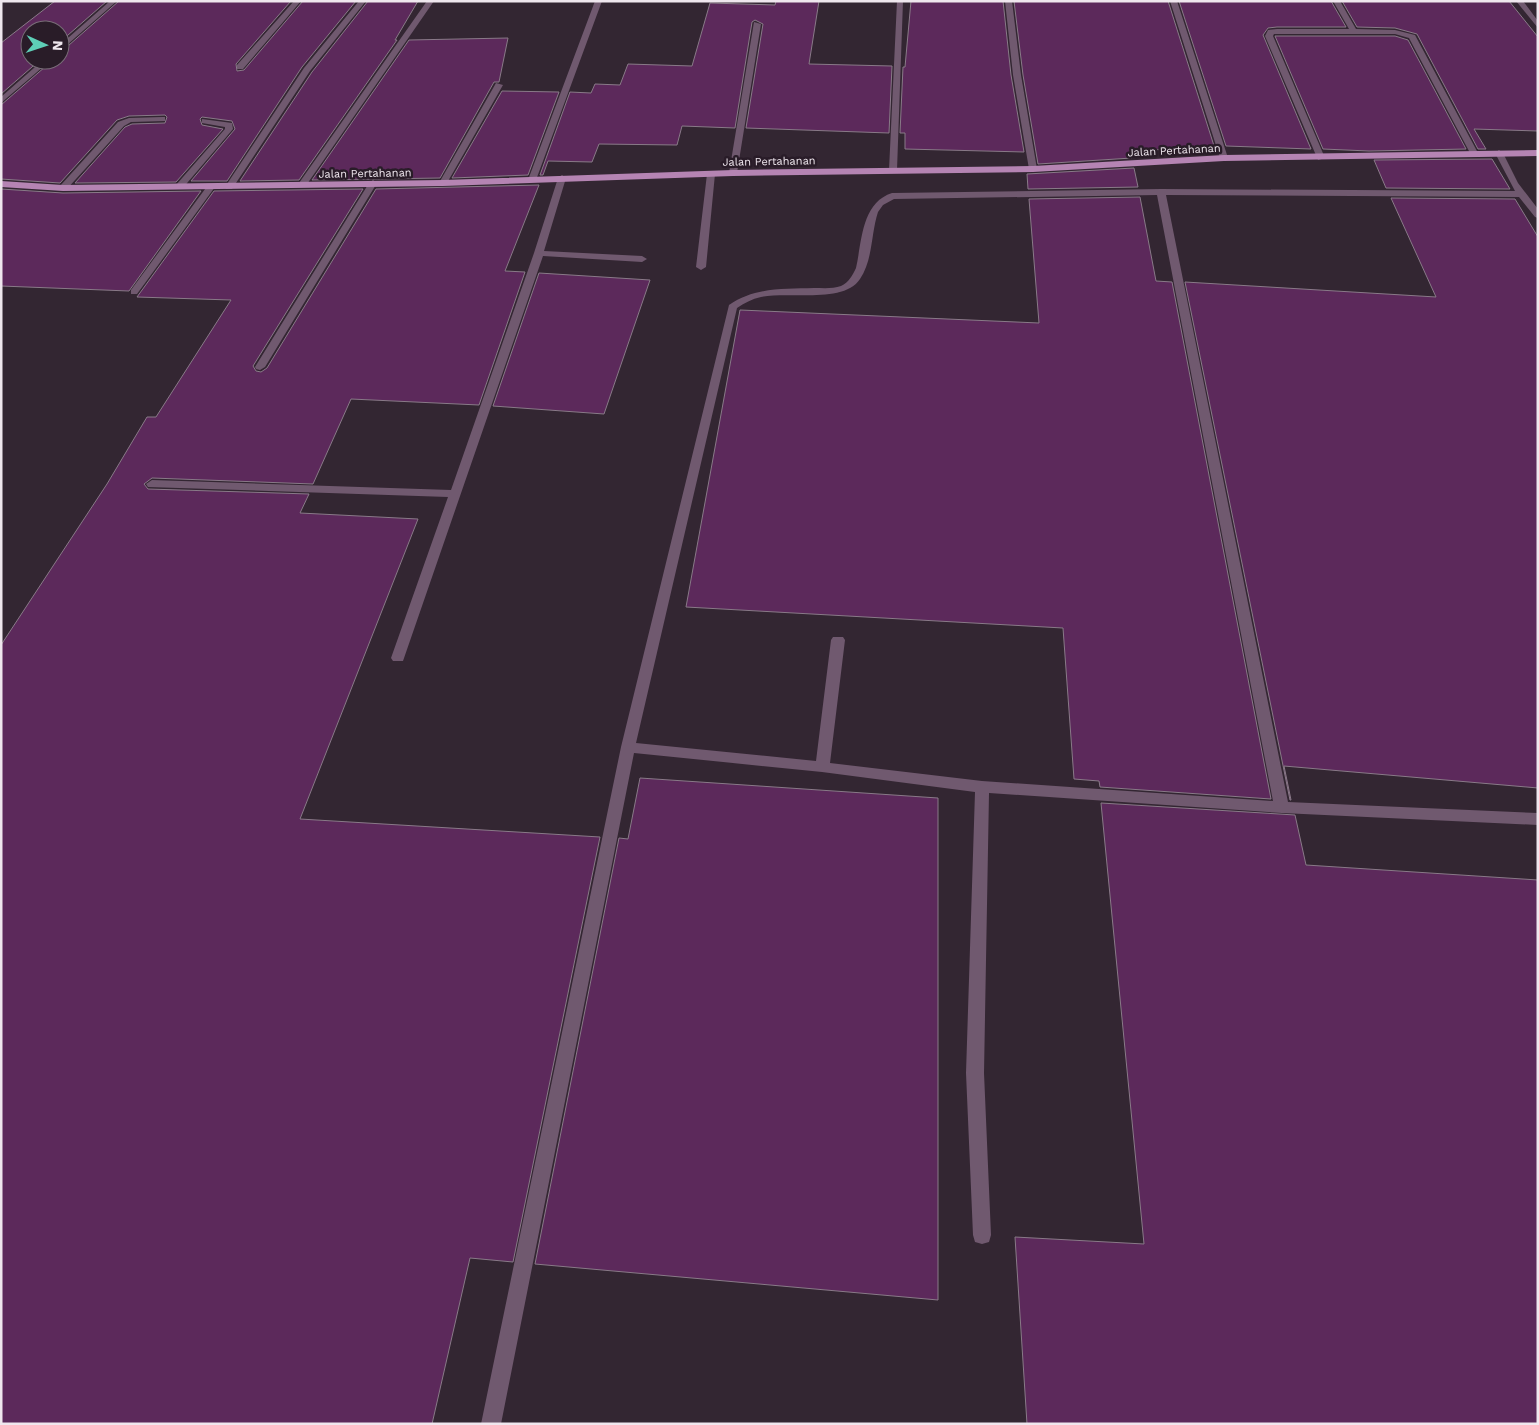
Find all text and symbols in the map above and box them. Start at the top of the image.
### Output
north arrow [20,20,70,70]
text: N [50,40,66,51]
street label: Jalan Pertahanan [1127,142,1221,159]
street label: Jalan Pertahanan [722,154,816,169]
street label: Jalan Pertahanan [318,166,412,181]

